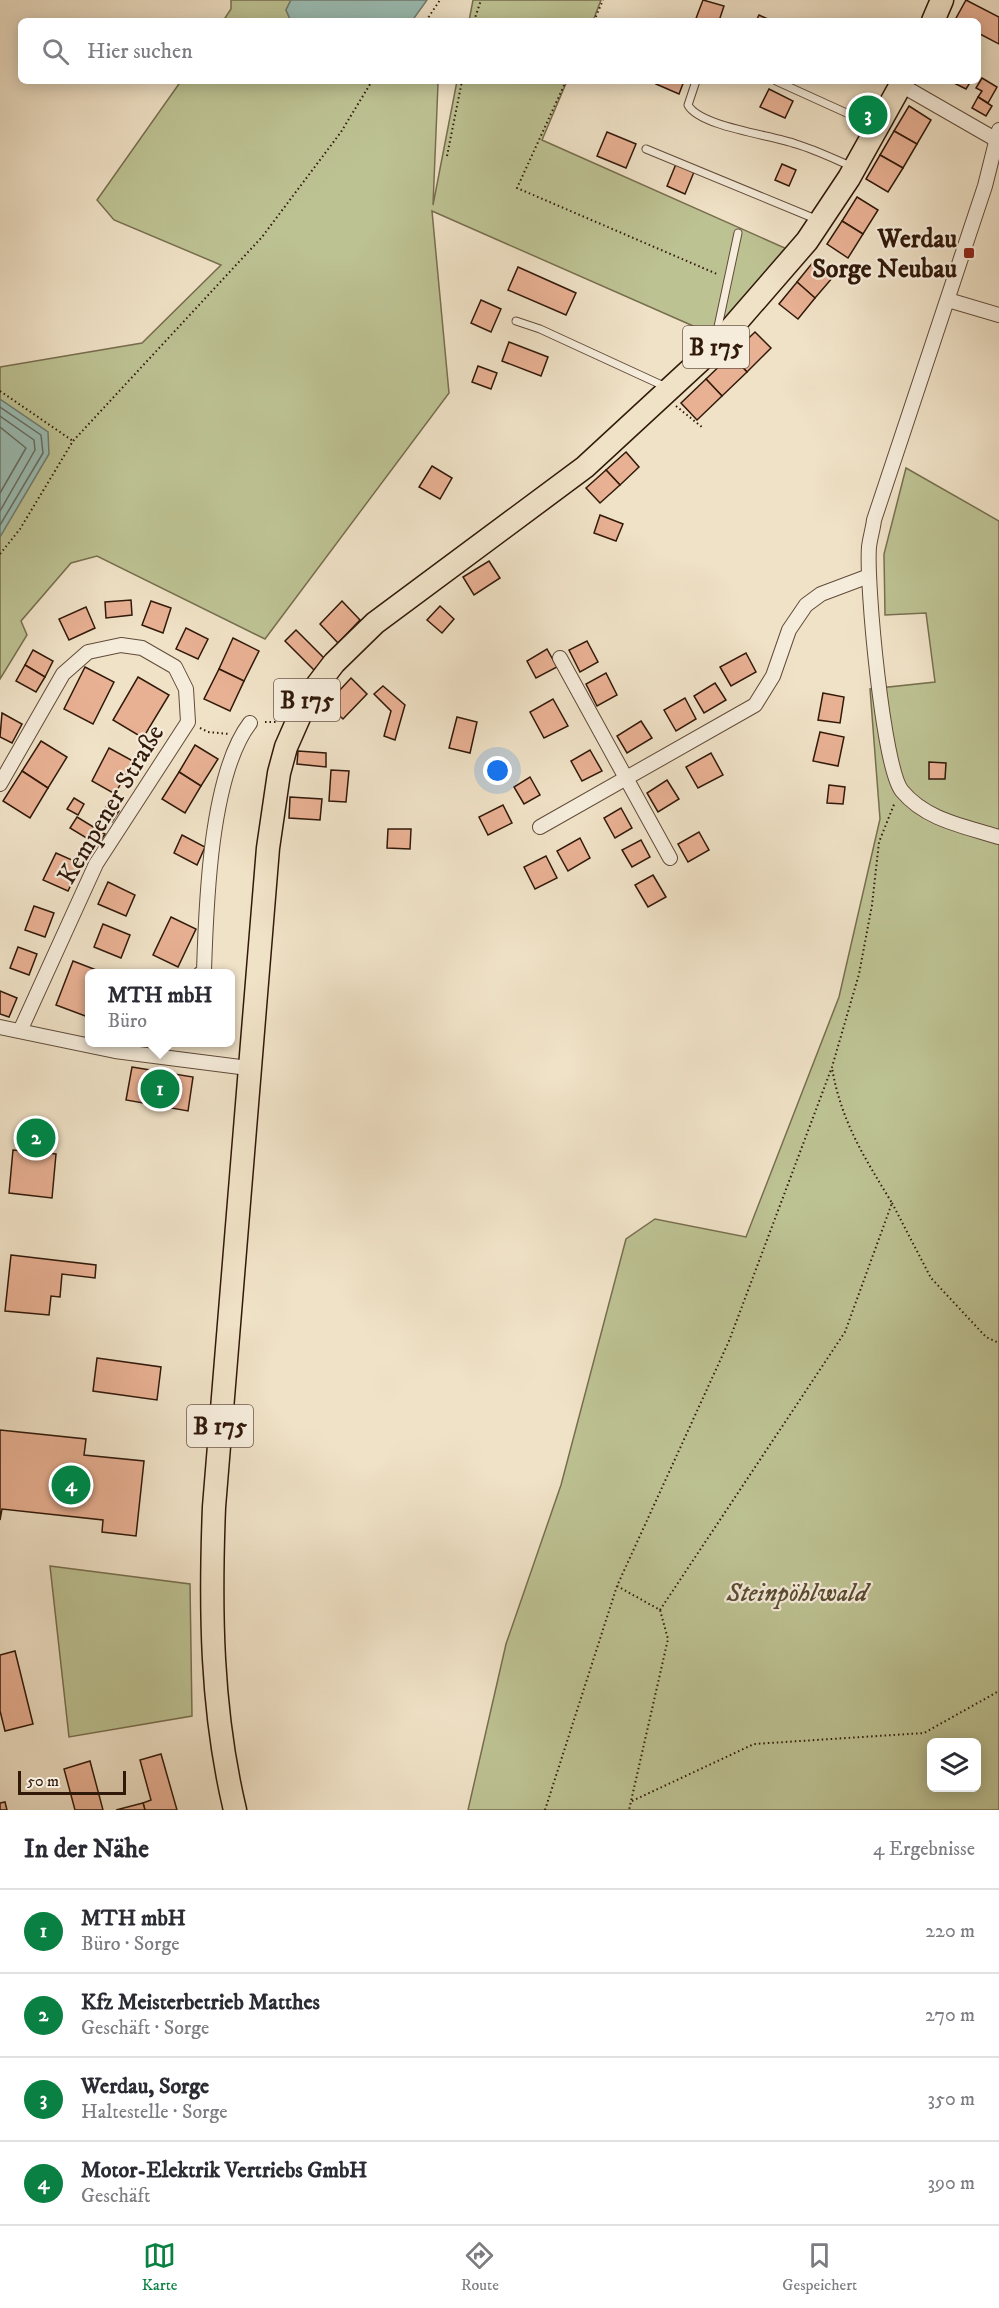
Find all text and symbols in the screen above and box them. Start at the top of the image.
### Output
search box [18,18,981,84]
icon: search [39,35,72,68]
text: Hier suchen [87,38,193,65]
pin: 3 [848,92,888,138]
place label: Werdau Sorge Neubau [812,223,957,286]
marker: Werdau Sorge Neubau [962,246,976,260]
road number: B 175 [683,326,749,368]
road number: B 175 [274,679,340,721]
street label: Kempener Straße [51,719,172,891]
your location [483,756,512,785]
popup [85,969,235,1047]
text: MTH mbH [108,982,212,1009]
text: Büro [108,1009,147,1034]
pin: 1 [140,1066,180,1112]
pin: 2 [16,1116,56,1160]
road number: B 175 [187,1405,253,1447]
pin: 4 [52,1462,90,1508]
park label: Steinpöhlwald [726,1577,871,1610]
map controls [927,1738,981,1792]
button: layers [927,1738,981,1792]
scale bar [18,1768,126,1796]
text: 50 m [27,1771,59,1791]
text: In der Nähe [24,1833,149,1866]
text: 4 Ergebnisse [873,1837,975,1862]
text: MTH mbH [81,1905,186,1932]
text: 1 [40,1919,47,1944]
text: 220 m [925,1919,975,1944]
text: Büro · Sorge [81,1932,179,1957]
text: Kfz Meisterbetrieb Matthes [81,1989,320,2016]
text: 2 [39,2003,48,2028]
text: 270 m [925,2003,975,2028]
text: Geschäft · Sorge [81,2016,209,2041]
text: Werdau, Sorge [81,2073,209,2100]
text: 3 [40,2087,47,2112]
text: 350 m [928,2087,975,2112]
text: Haltestelle · Sorge [81,2100,228,2125]
text: Motor-Elektrik Vertriebs GmbH [81,2157,368,2184]
text: 4 [38,2171,49,2196]
text: 390 m [927,2171,975,2196]
text: Geschäft [81,2184,150,2209]
tab: Karte [142,2239,178,2295]
tab: Route [461,2239,499,2295]
tab: Gespeichert [782,2239,857,2295]

